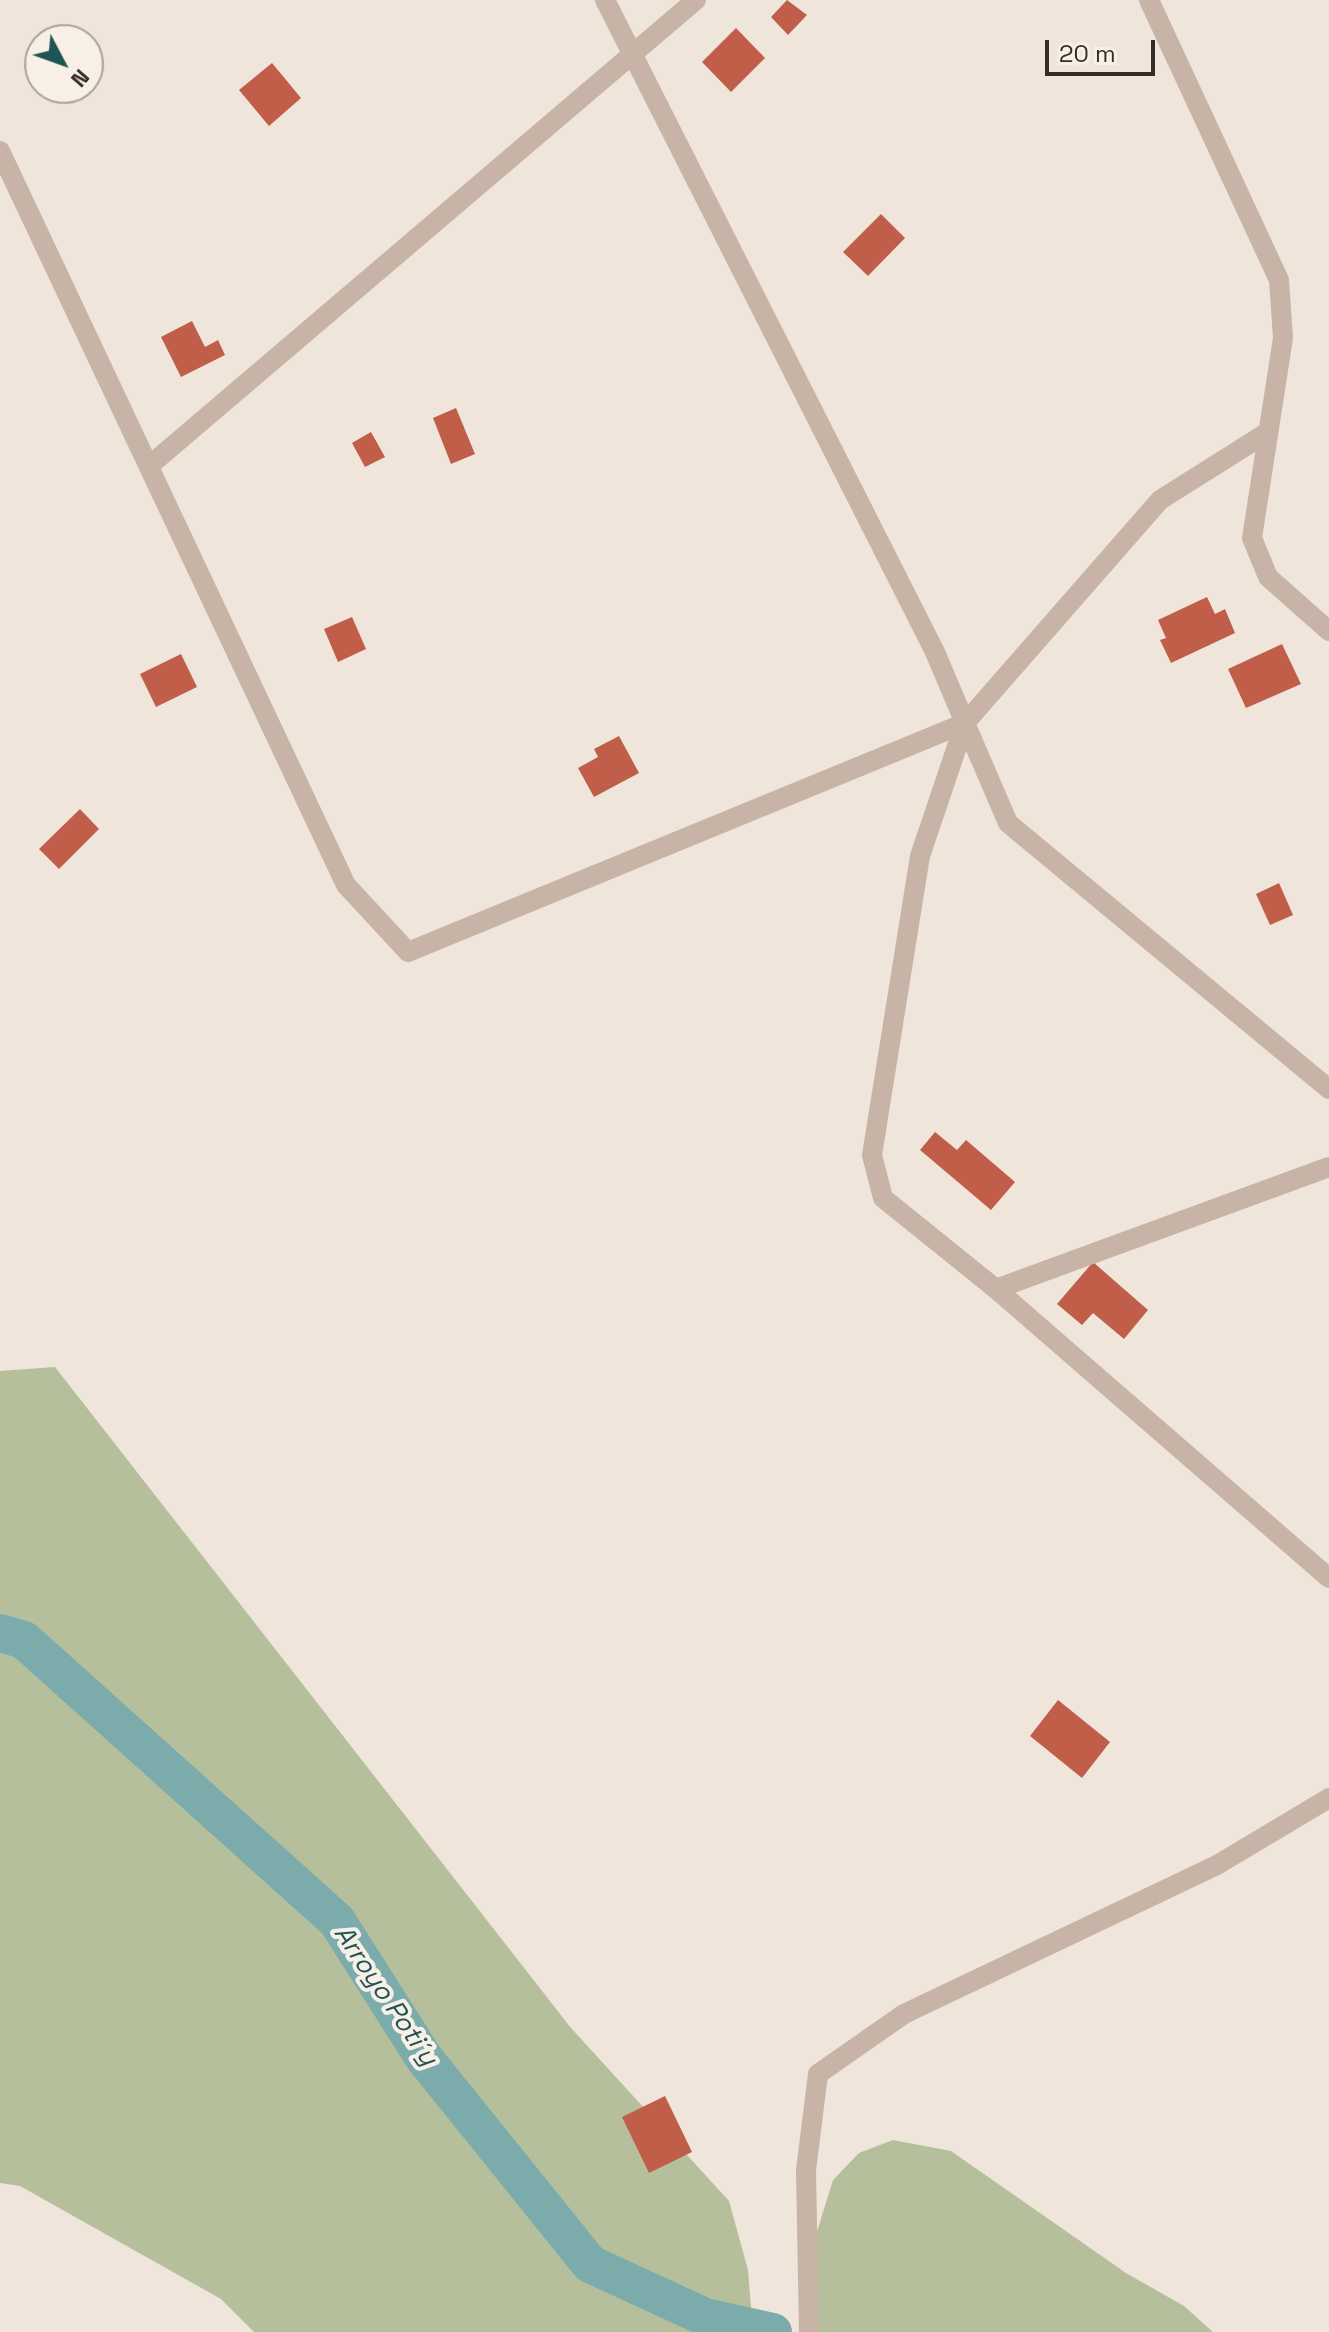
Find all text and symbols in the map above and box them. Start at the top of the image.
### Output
north arrow [24,24,104,104]
scale bar [1049,24,1159,74]
text: 20 m [1059,38,1116,69]
text: N [65,64,96,93]
water label: Arroyo Poti´y [327,1920,443,2072]

